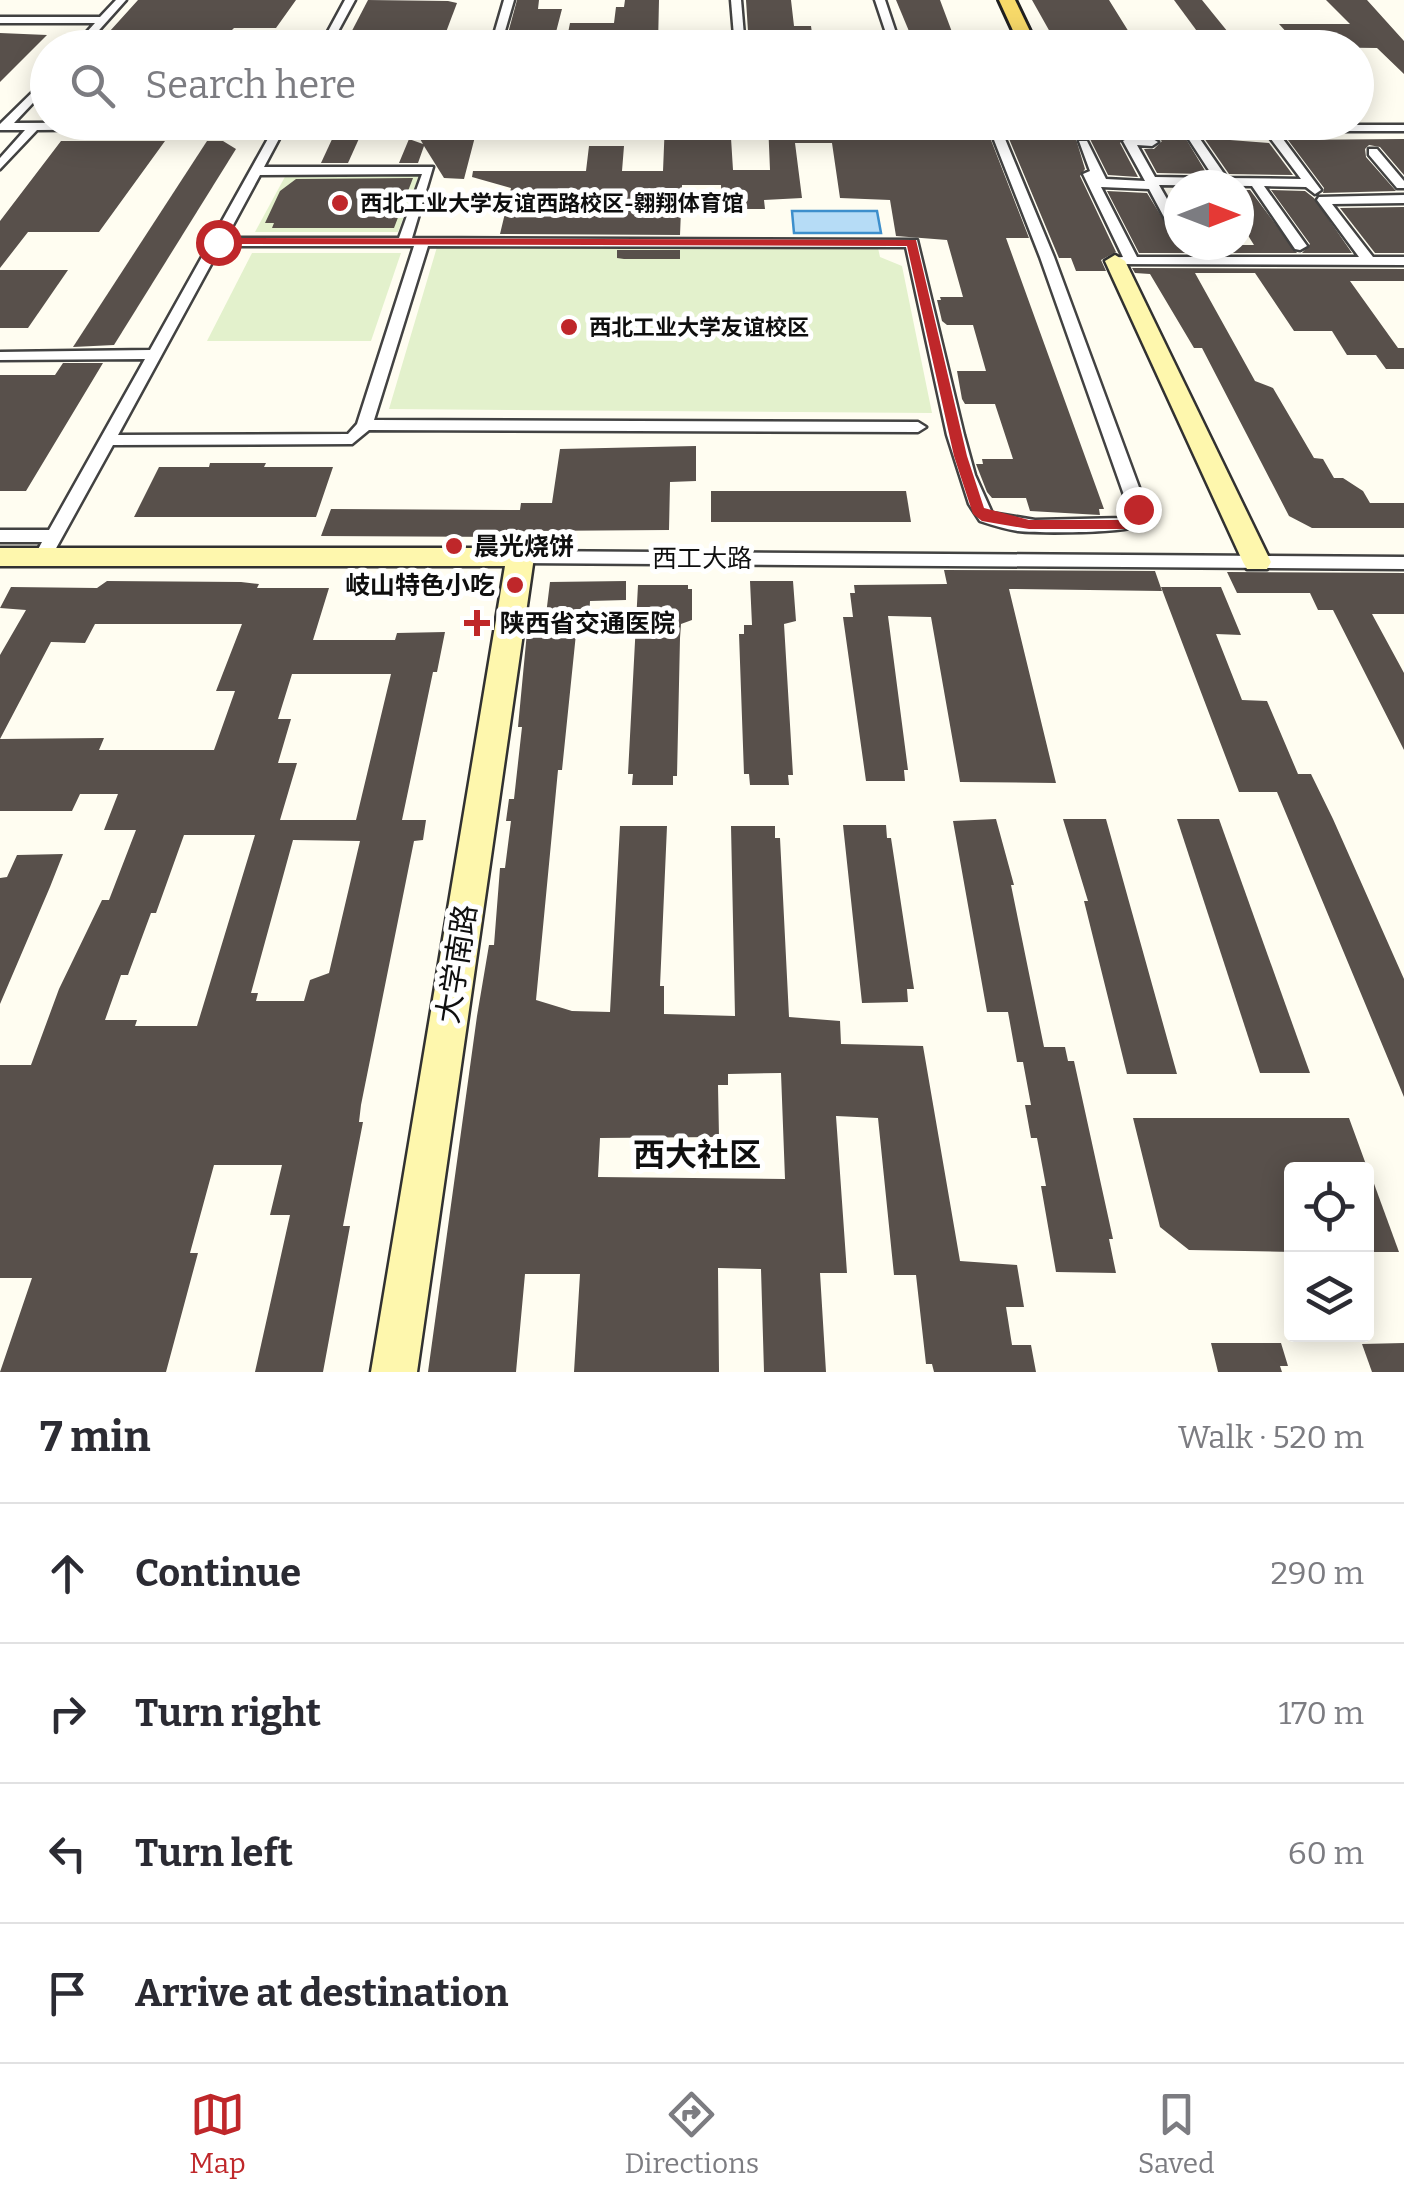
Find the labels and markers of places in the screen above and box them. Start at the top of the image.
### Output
place label: 西北工业大学友谊西路校区-翱翔体育馆 [360,190,744,217]
marker: 西北工业大学友谊西路校区-翱翔体育馆 [329,192,351,214]
place label: 西北工业大学友谊校区 [589,314,809,341]
marker: 西北工业大学友谊校区 [558,316,580,338]
place label: 晨光烧饼 [474,532,574,562]
marker: 晨光烧饼 [443,535,465,557]
place label: 岐山特色小吃 [345,571,495,601]
marker: 岐山特色小吃 [504,574,526,596]
place label: 陕西省交通医院 [500,609,675,639]
marker: 陕西省交通医院 [464,610,490,636]

